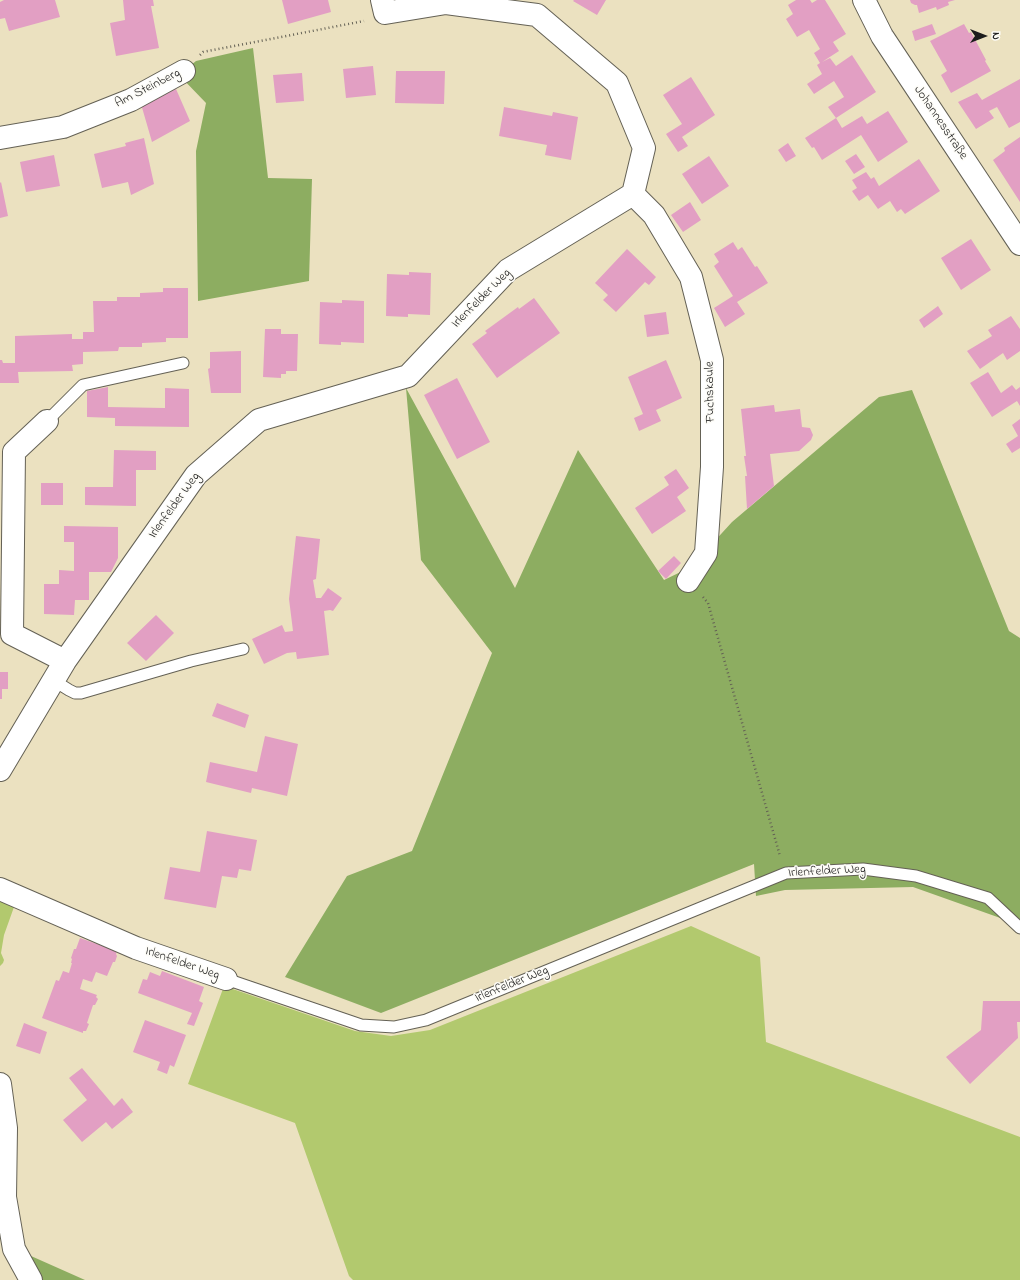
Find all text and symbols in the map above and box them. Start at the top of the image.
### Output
north arrow [964,16,1004,56]
text: N [988,32,1004,40]
street label: Am Steinberg [113,66,183,112]
street label: Johannesstraße [910,83,970,163]
street label: Irlenfelder Weg [449,266,515,332]
street label: Fuchskaule [703,361,719,423]
street label: Irlenfelder Weg [146,470,204,542]
street label: Irlenfelder Weg [788,862,866,882]
street label: Irlenfelder Weg [143,944,221,984]
street label: Irlenfelder Weg [473,963,551,1007]

